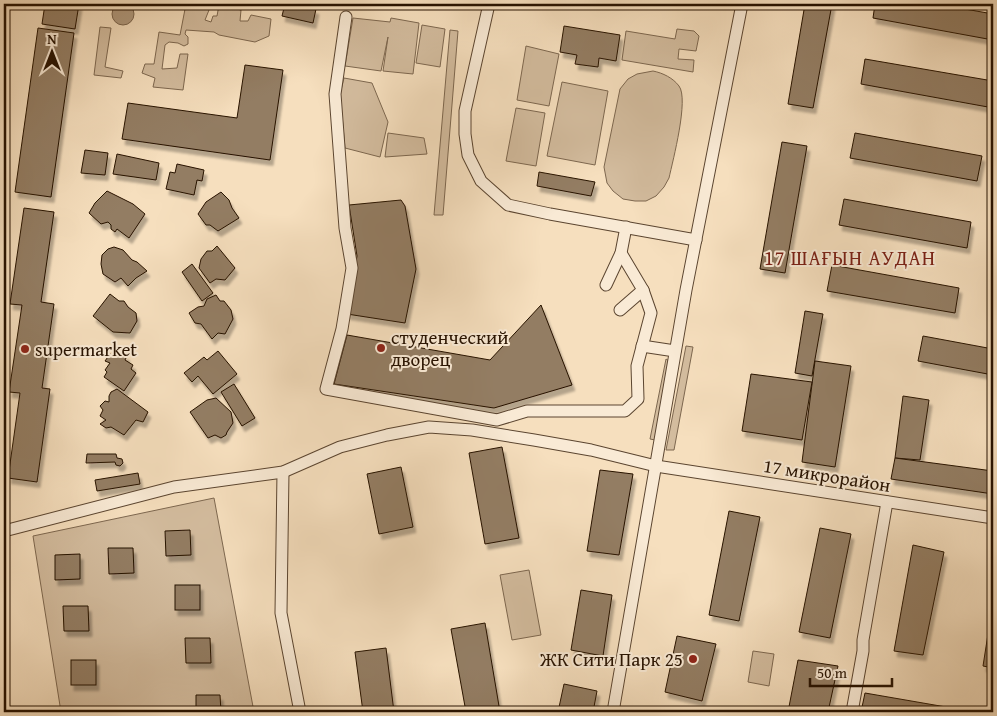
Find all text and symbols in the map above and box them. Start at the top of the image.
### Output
north arrow [28,28,78,78]
text: N [47,29,57,49]
district label: 17 ШАҒЫН АУДАН [764,243,936,272]
place label: студенческий дворец [391,323,509,373]
place label: supermarket [35,335,137,363]
marker: студенческий дворец [375,342,387,354]
marker: supermarket [19,343,31,355]
street label: 17 микрорайон [761,451,893,499]
place label: ЖК Сити Парк 25 [539,645,683,673]
marker: ЖК Сити Парк 25 [687,653,699,665]
scale bar [810,656,892,688]
text: 50 m [817,662,848,683]

